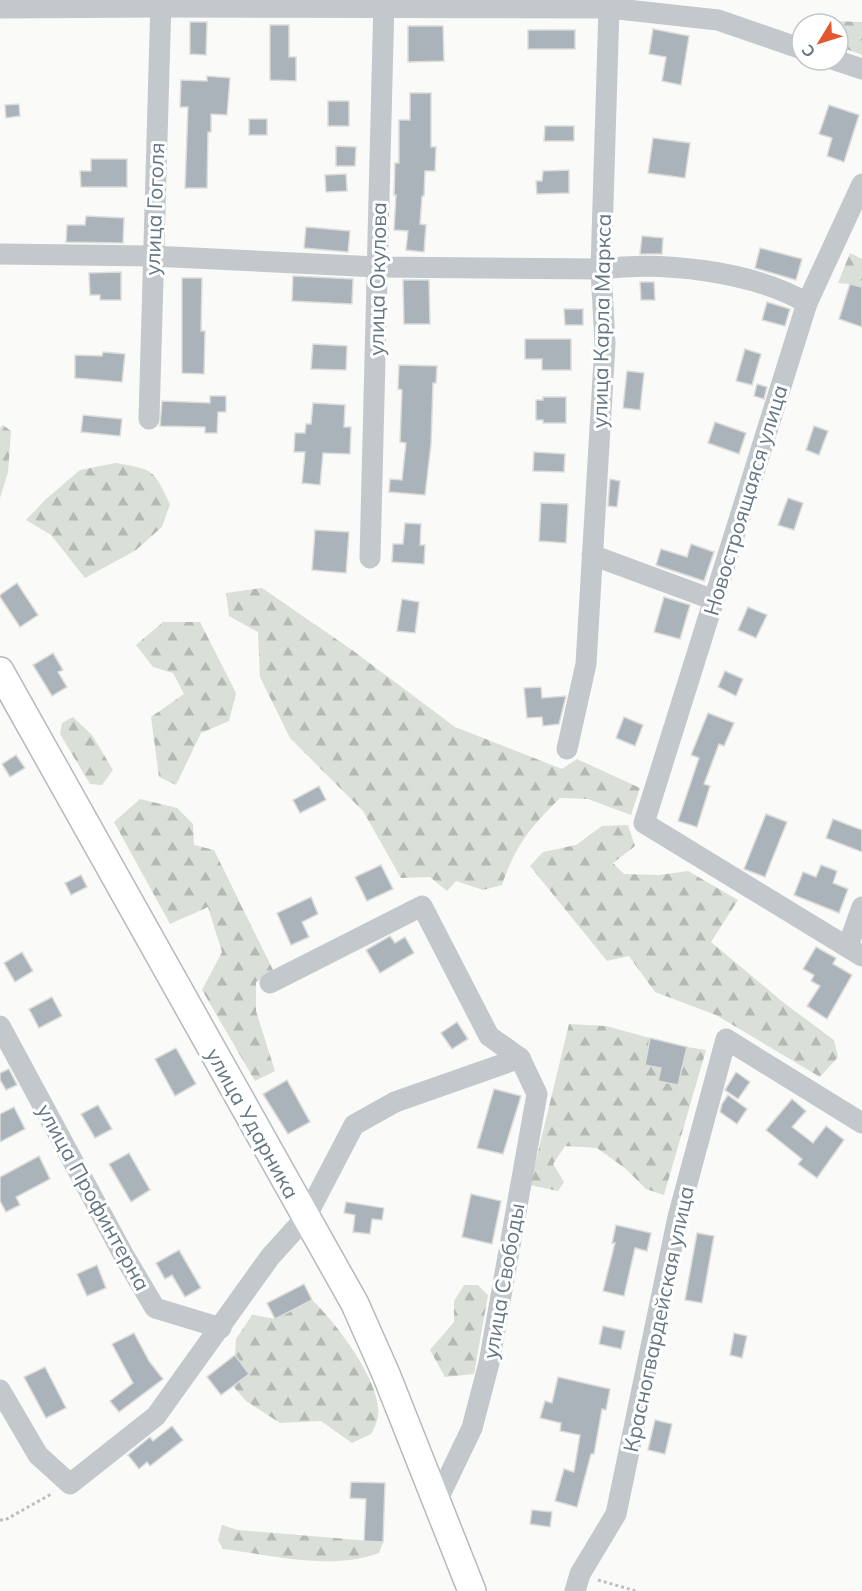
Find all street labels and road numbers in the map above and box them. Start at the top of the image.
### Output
street label: улица Гоголя [139,142,169,276]
street label: улица Окулова [363,202,391,356]
street label: улица Карла Маркса [586,213,616,429]
street label: Новостроящаяся улица [698,382,792,618]
street label: улица Ударника [201,1043,305,1203]
street label: улица Профинтерна [32,1099,156,1295]
street label: Красногвардейская улица [617,1184,699,1454]
street label: улица Свободы [476,1201,530,1361]

